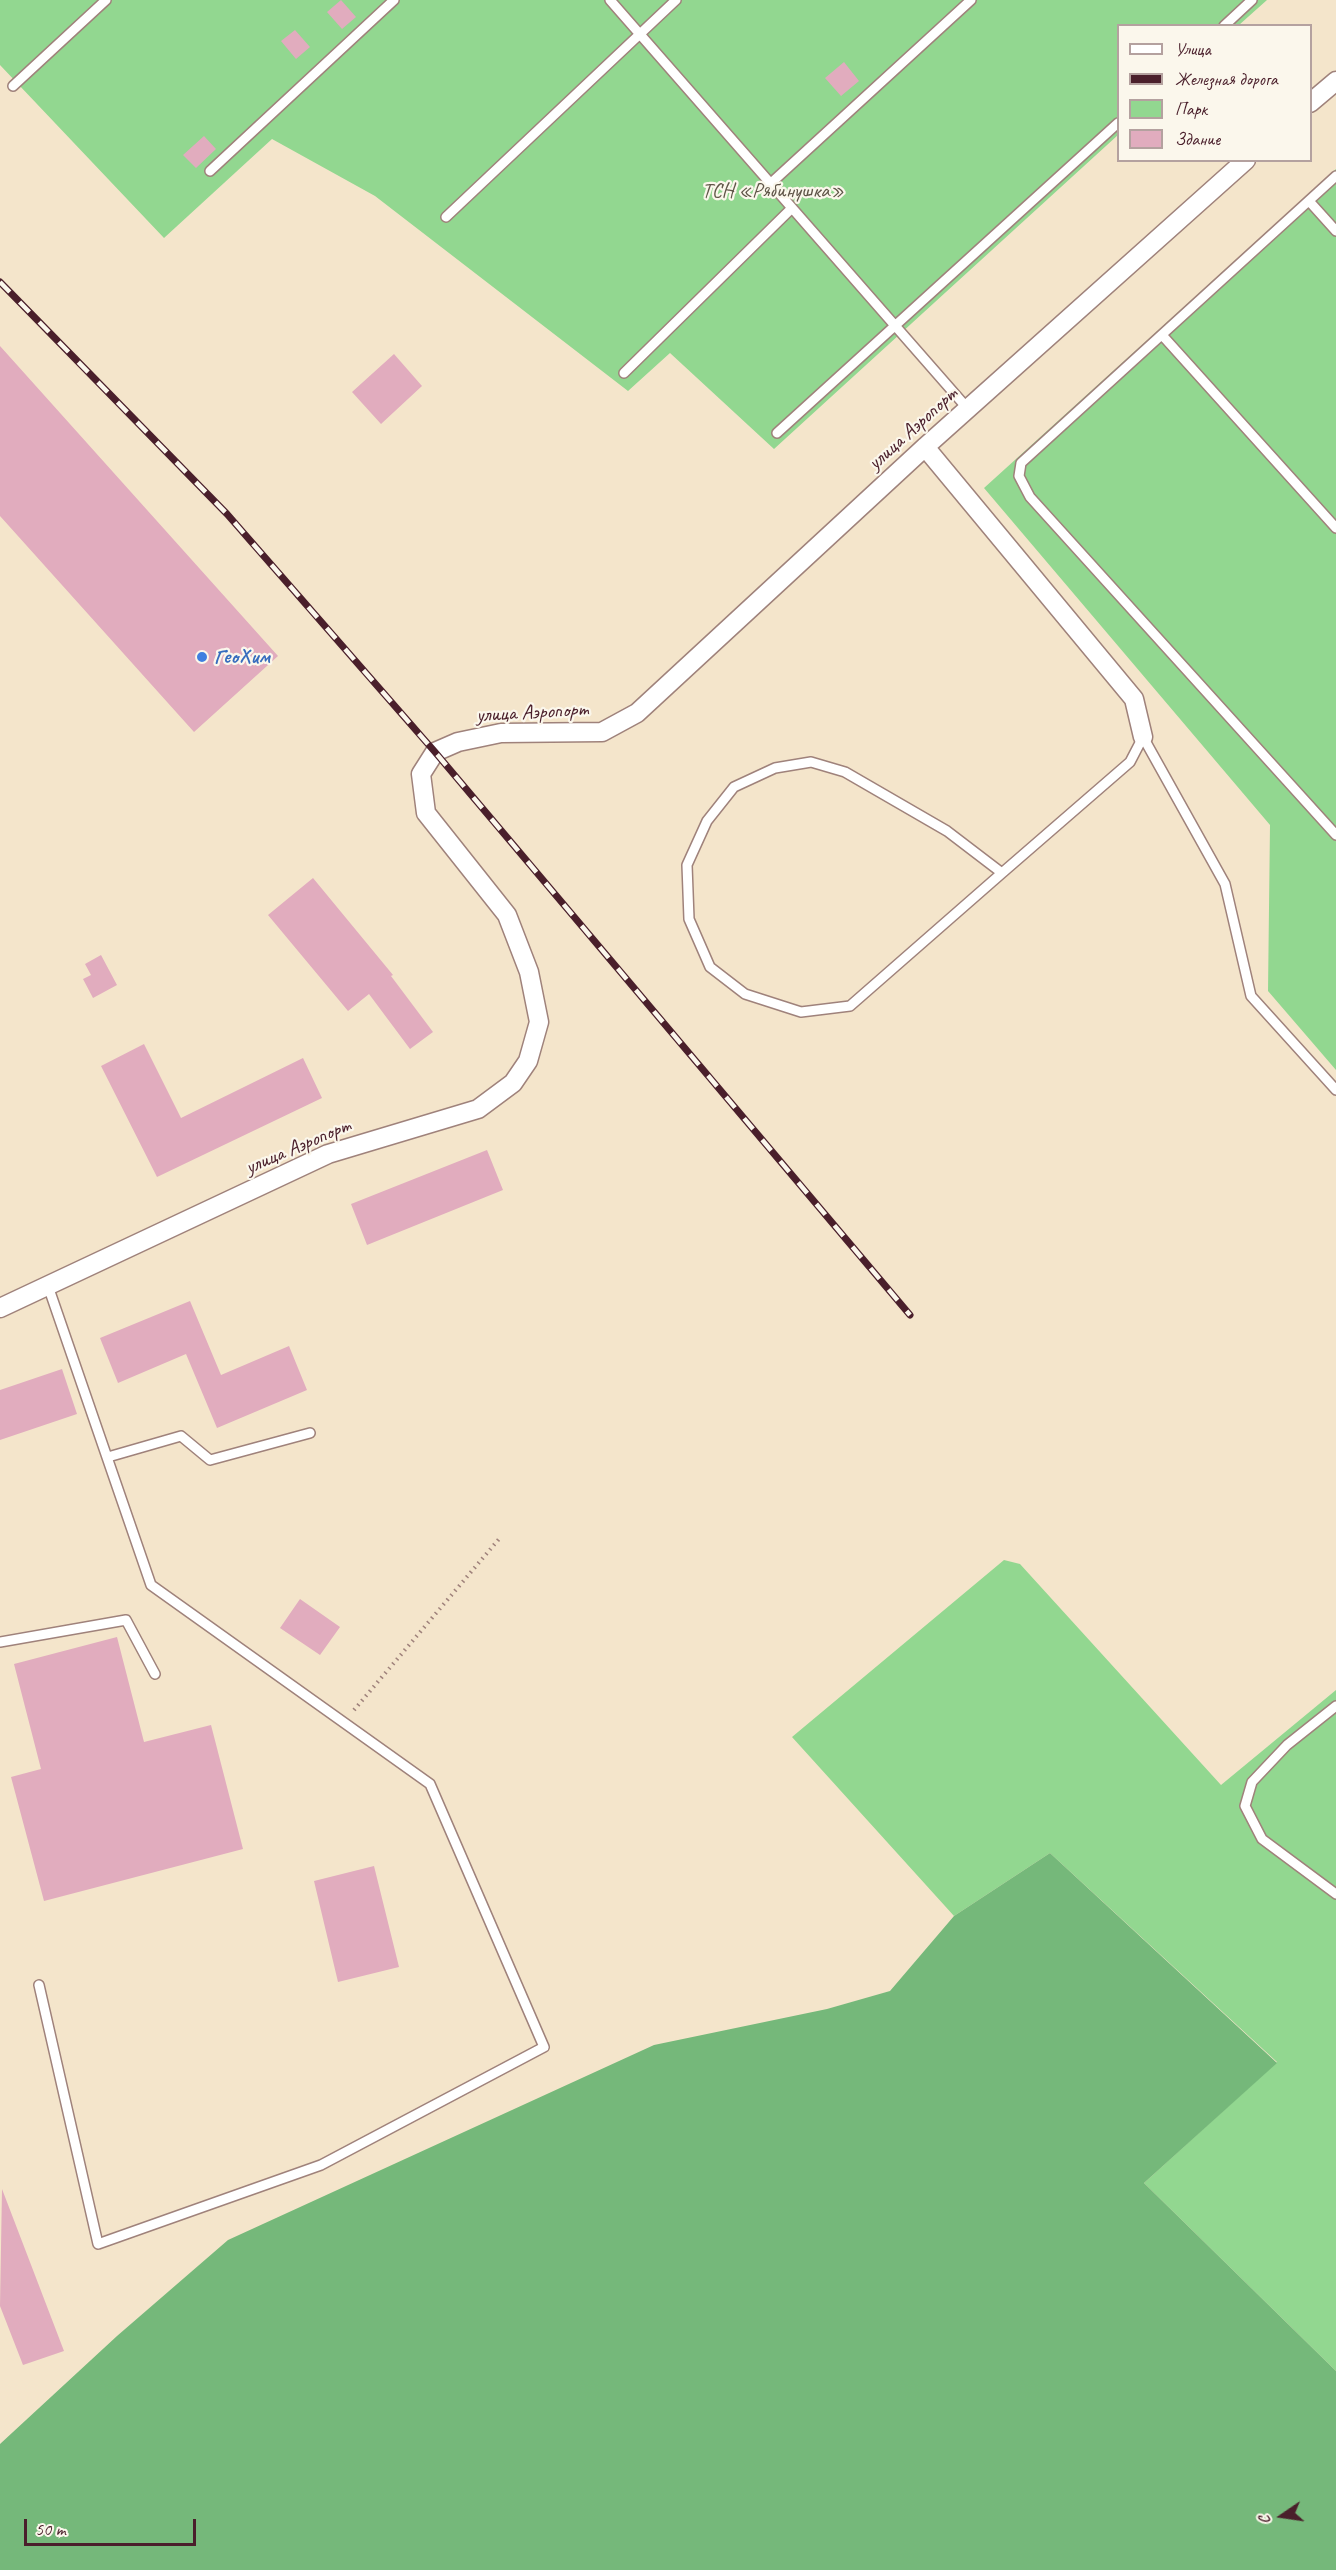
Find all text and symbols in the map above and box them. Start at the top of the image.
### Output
legend [1117,24,1312,162]
text: Улица [1175,38,1211,60]
text: Железная дорога [1175,68,1278,90]
text: Парк [1175,98,1207,120]
text: Здание [1175,128,1220,150]
park label: ТСН «Рябинушка» [702,178,844,204]
street label: улица Аэропорт [863,382,963,476]
place label: ГеоХим [214,644,270,670]
marker: ГеоХим [195,650,209,664]
street label: улица Аэропорт [475,697,589,729]
street label: улица Аэропорт [242,1114,354,1180]
north arrow [1252,2486,1312,2546]
scale bar [27,2507,200,2545]
text: С [1254,2514,1275,2526]
text: 50 m [35,2518,66,2540]

